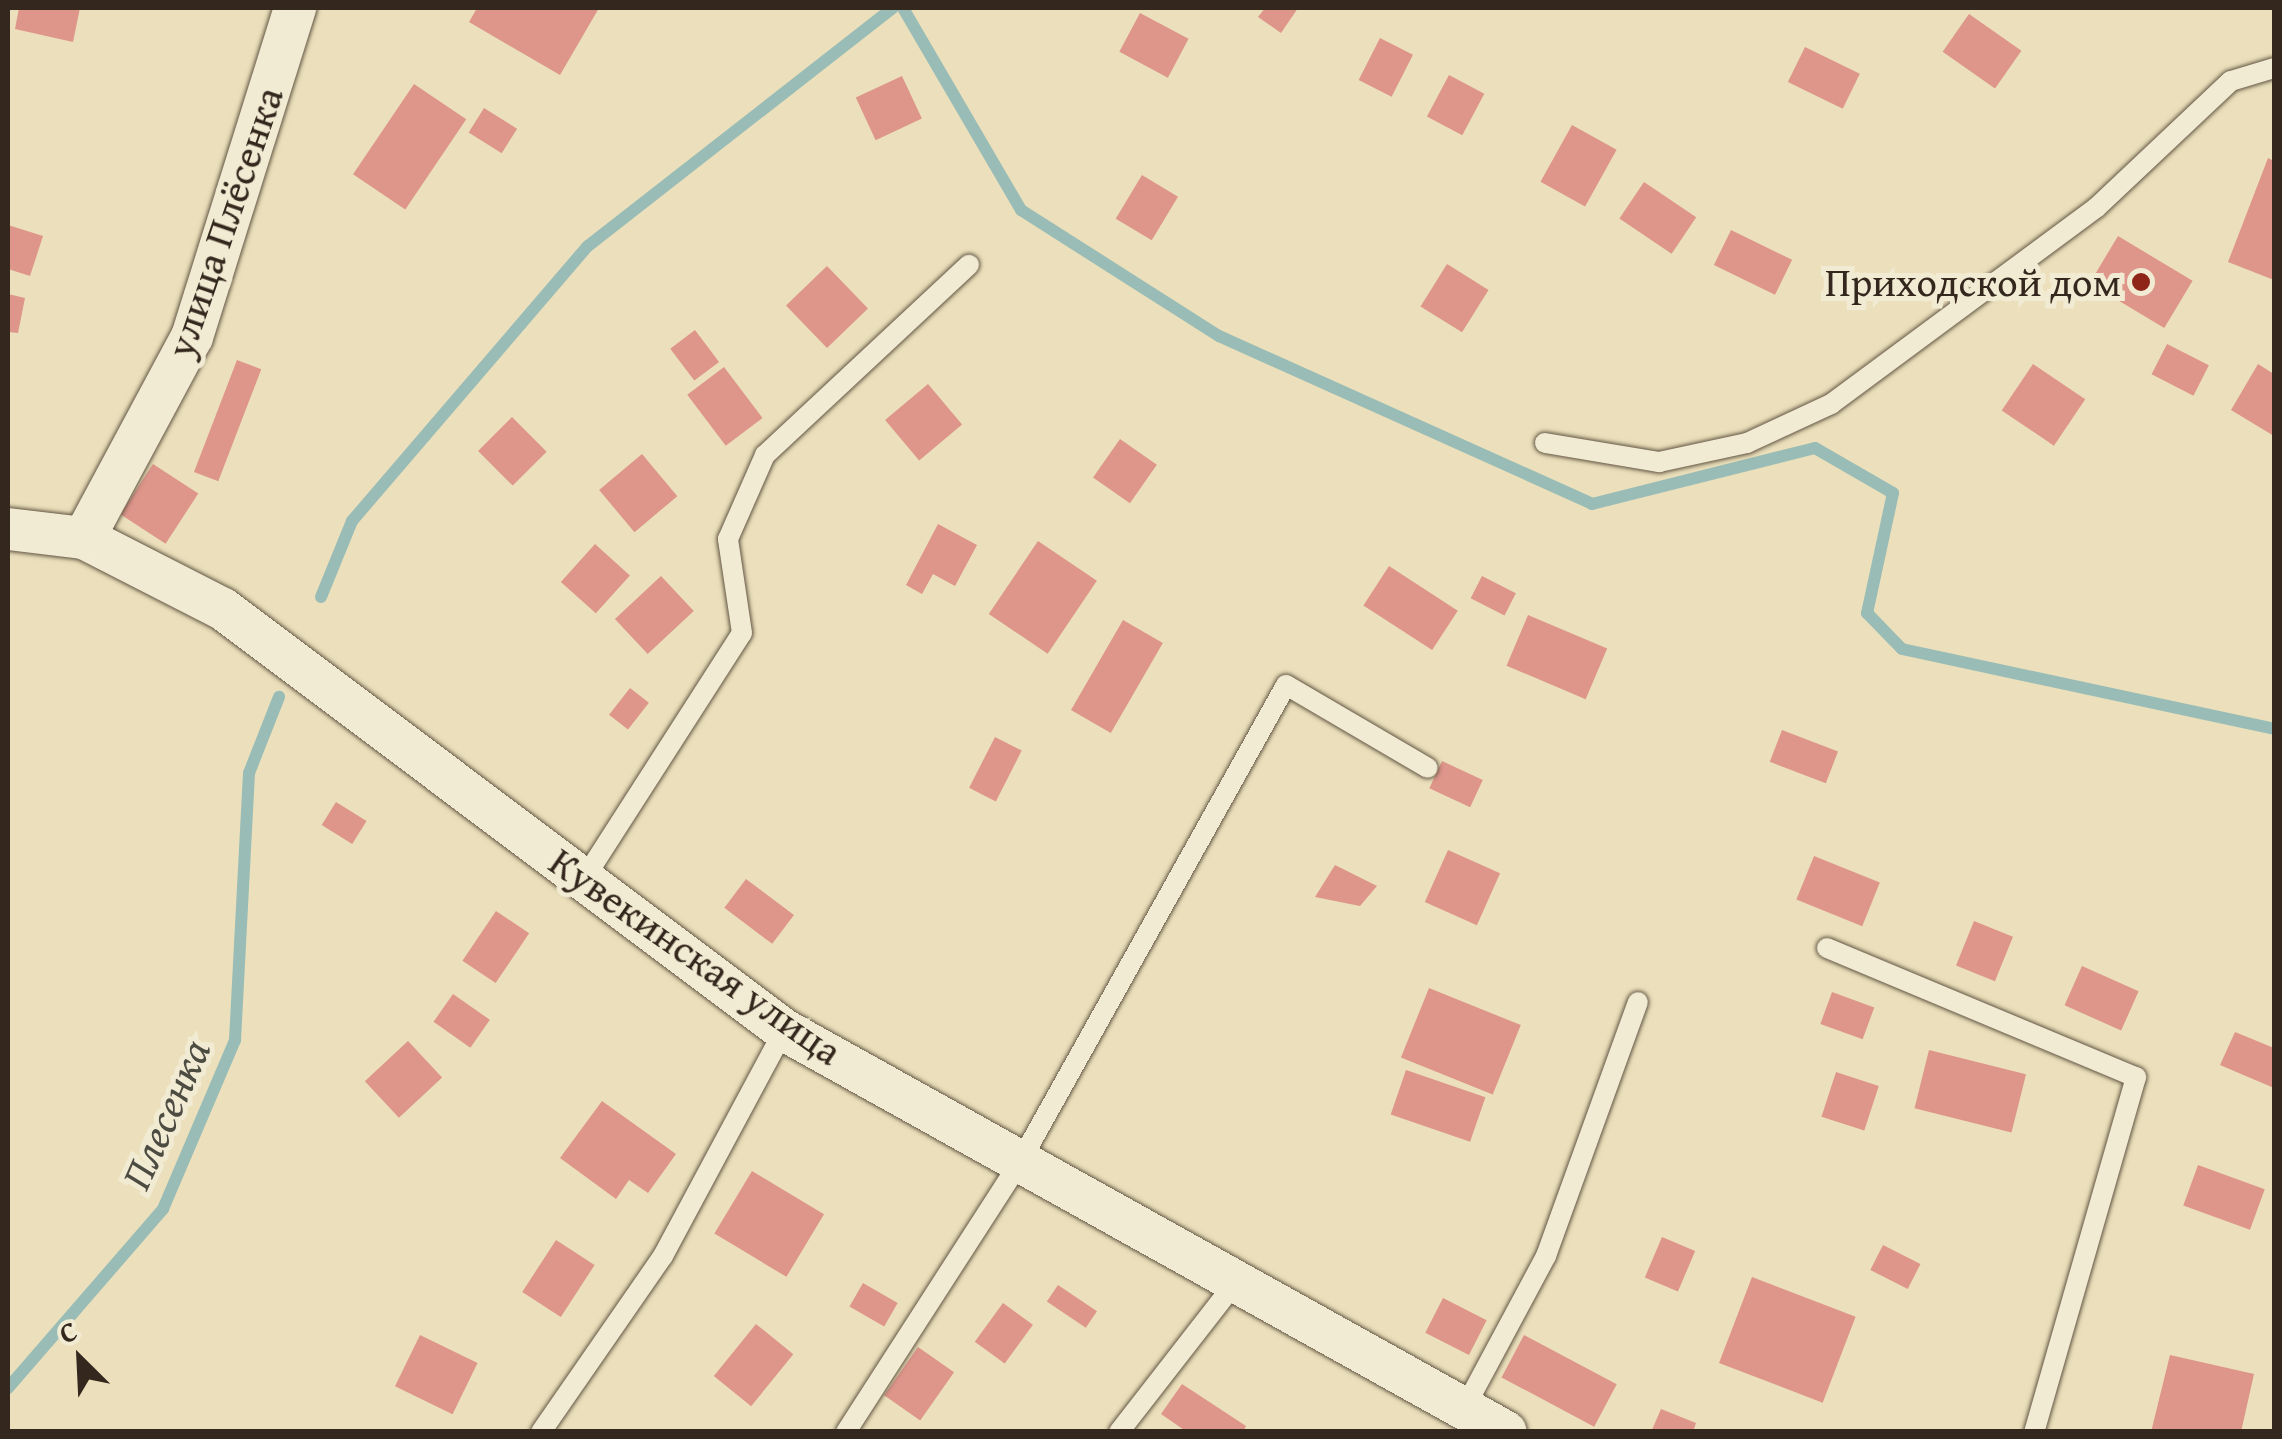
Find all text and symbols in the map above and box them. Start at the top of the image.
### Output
street label: улица Плёсенка [155,80,293,364]
place label: Приходской дом [1825,258,2121,306]
marker: Приходской дом [2130,271,2152,293]
street label: Кувекинская улица [541,837,851,1075]
water label: Плесенка [110,1031,220,1197]
north arrow [30,1309,130,1409]
text: С [52,1309,83,1353]

